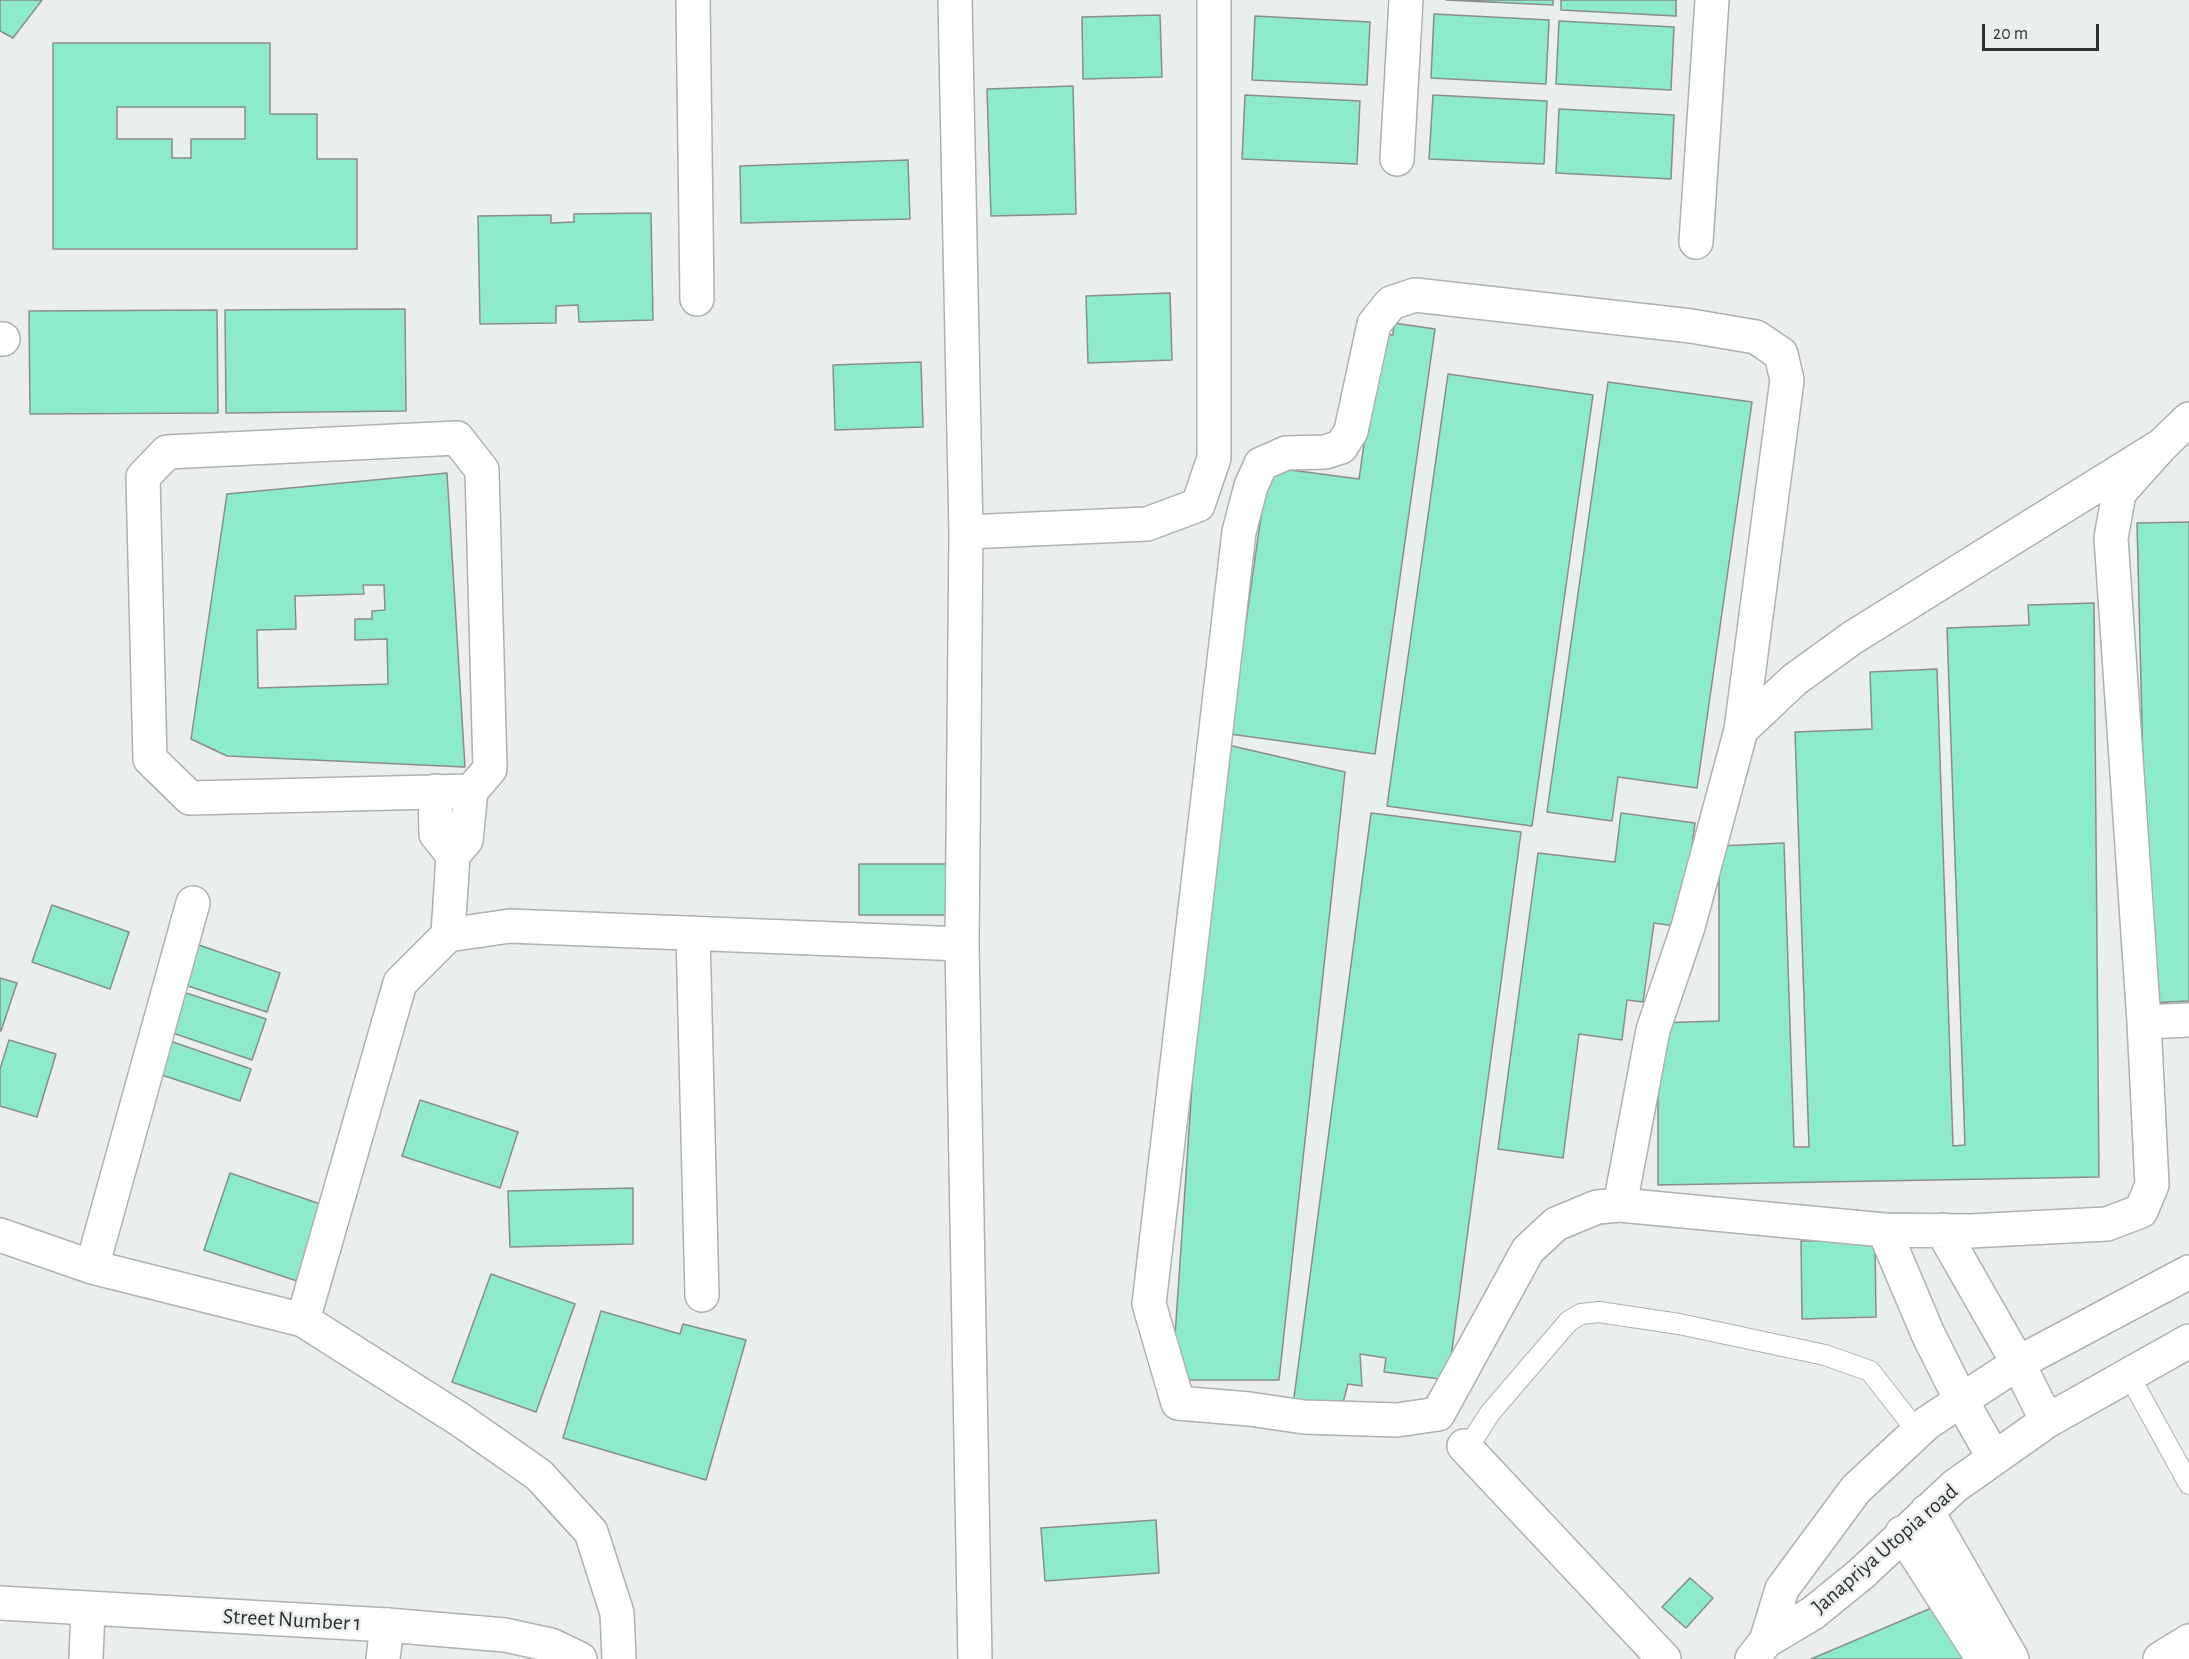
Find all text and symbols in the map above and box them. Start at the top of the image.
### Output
scale bar [1985,12,2102,50]
text: 20 m [1993,25,2028,43]
street label: Janapriya Utopia road [1806,1478,1964,1620]
street label: Street Number 1 [222,1603,362,1637]

